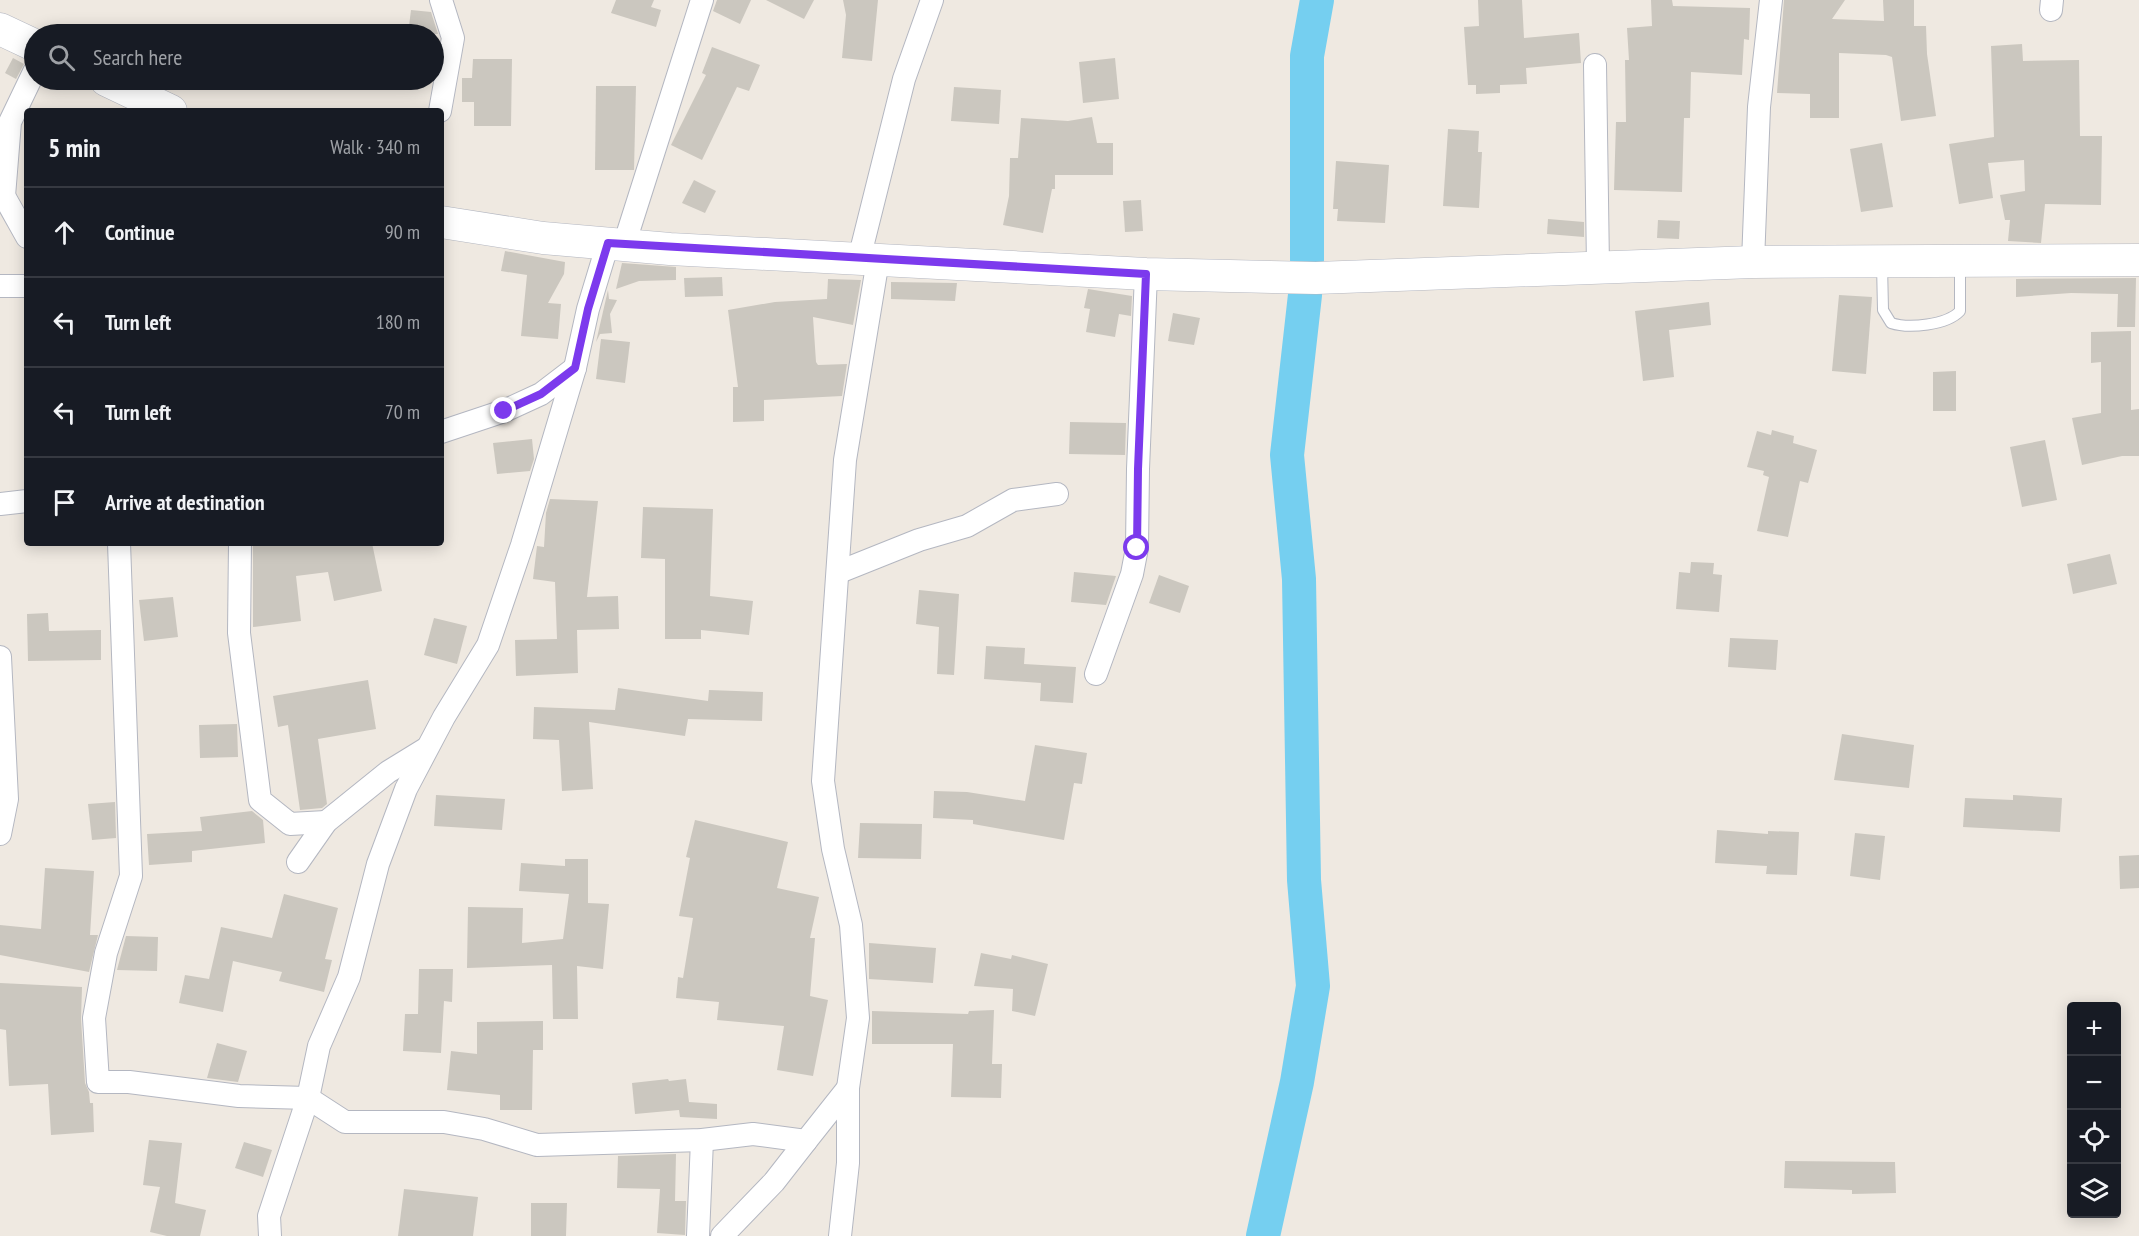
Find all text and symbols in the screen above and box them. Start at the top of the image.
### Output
search box [24,24,444,90]
icon: search [45,41,78,74]
text: Search here [93,43,182,71]
text: 5 min [48,131,101,164]
text: Walk · 340 m [330,134,420,160]
icon: ahead [48,216,81,249]
text: Continue [105,218,175,246]
text: 90 m [385,219,420,245]
icon: left [48,306,81,339]
text: Turn left [105,308,171,336]
text: 180 m [376,309,420,335]
icon: left [48,396,81,429]
route end [490,397,516,423]
text: Turn left [105,398,171,426]
text: 70 m [385,399,420,425]
icon: arrive [48,486,81,519]
text: Arrive at destination [105,488,265,516]
route start [1123,534,1149,560]
map controls [2067,1002,2121,1218]
button: + [2067,1002,2121,1056]
button: − [2067,1056,2121,1110]
button: locate [2067,1110,2121,1164]
button: layers [2067,1164,2121,1218]

